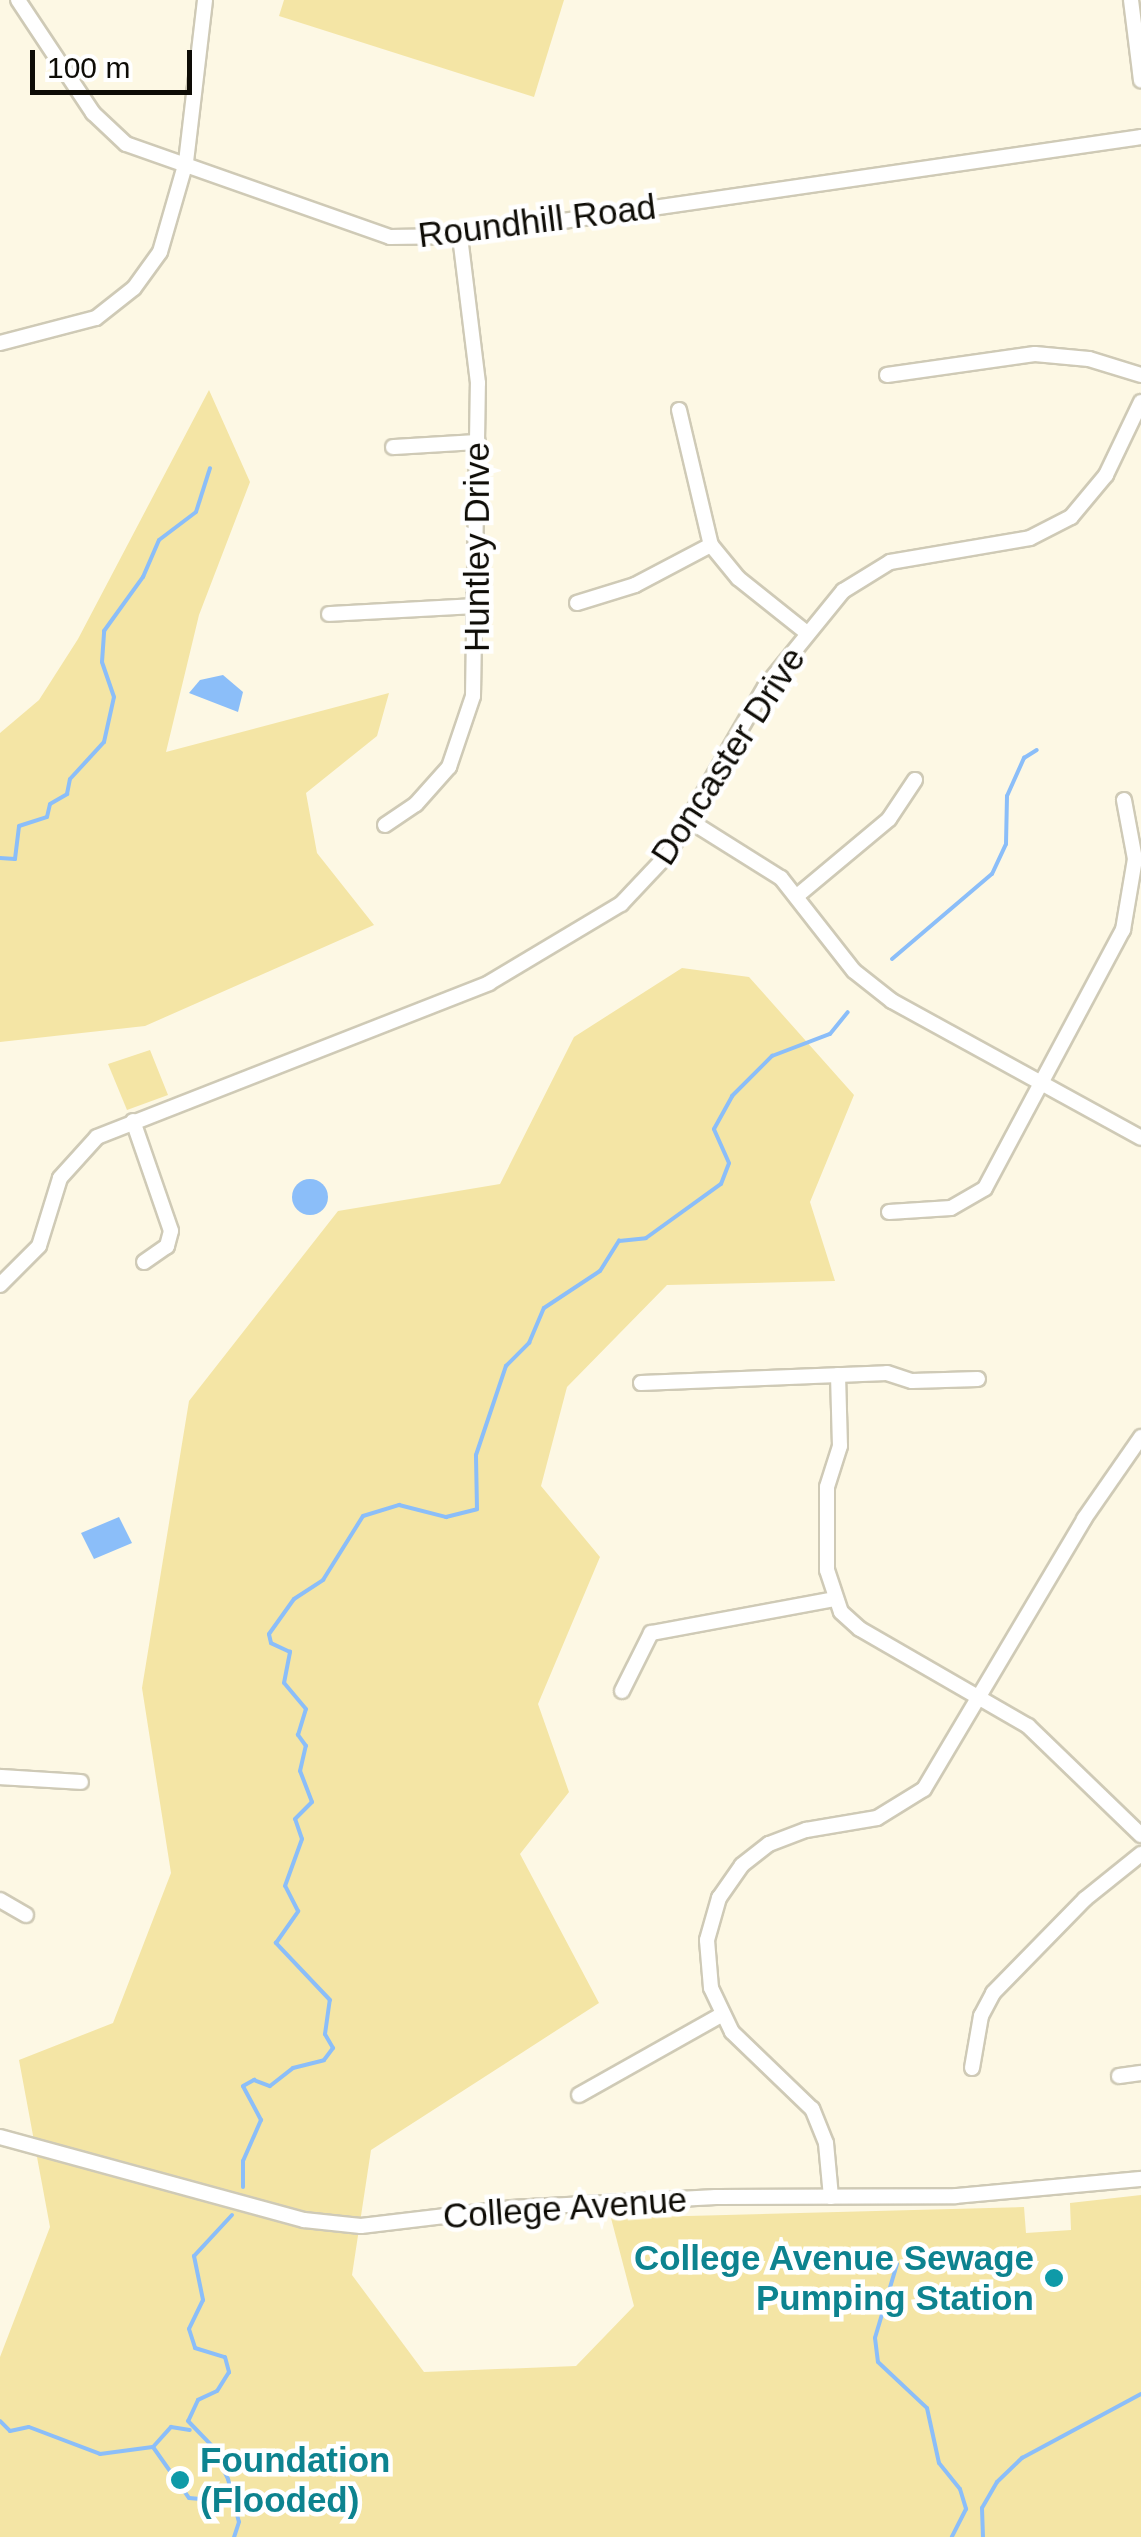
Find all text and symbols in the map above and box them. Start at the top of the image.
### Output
scale bar [35,30,198,92]
text: 100 m [47,51,130,84]
street label: Roundhill Road [416,186,658,256]
street label: Huntley Drive [456,442,498,652]
street label: Doncaster Drive [642,639,814,873]
street label: College Avenue [441,2178,689,2238]
place label: College Avenue Sewage Pumping Station [633,2237,1034,2319]
marker: College Avenue Sewage Pumping Station [1043,2267,1065,2289]
place label: Foundation (Flooded) [200,2439,391,2521]
marker: Foundation (Flooded) [169,2469,191,2491]

